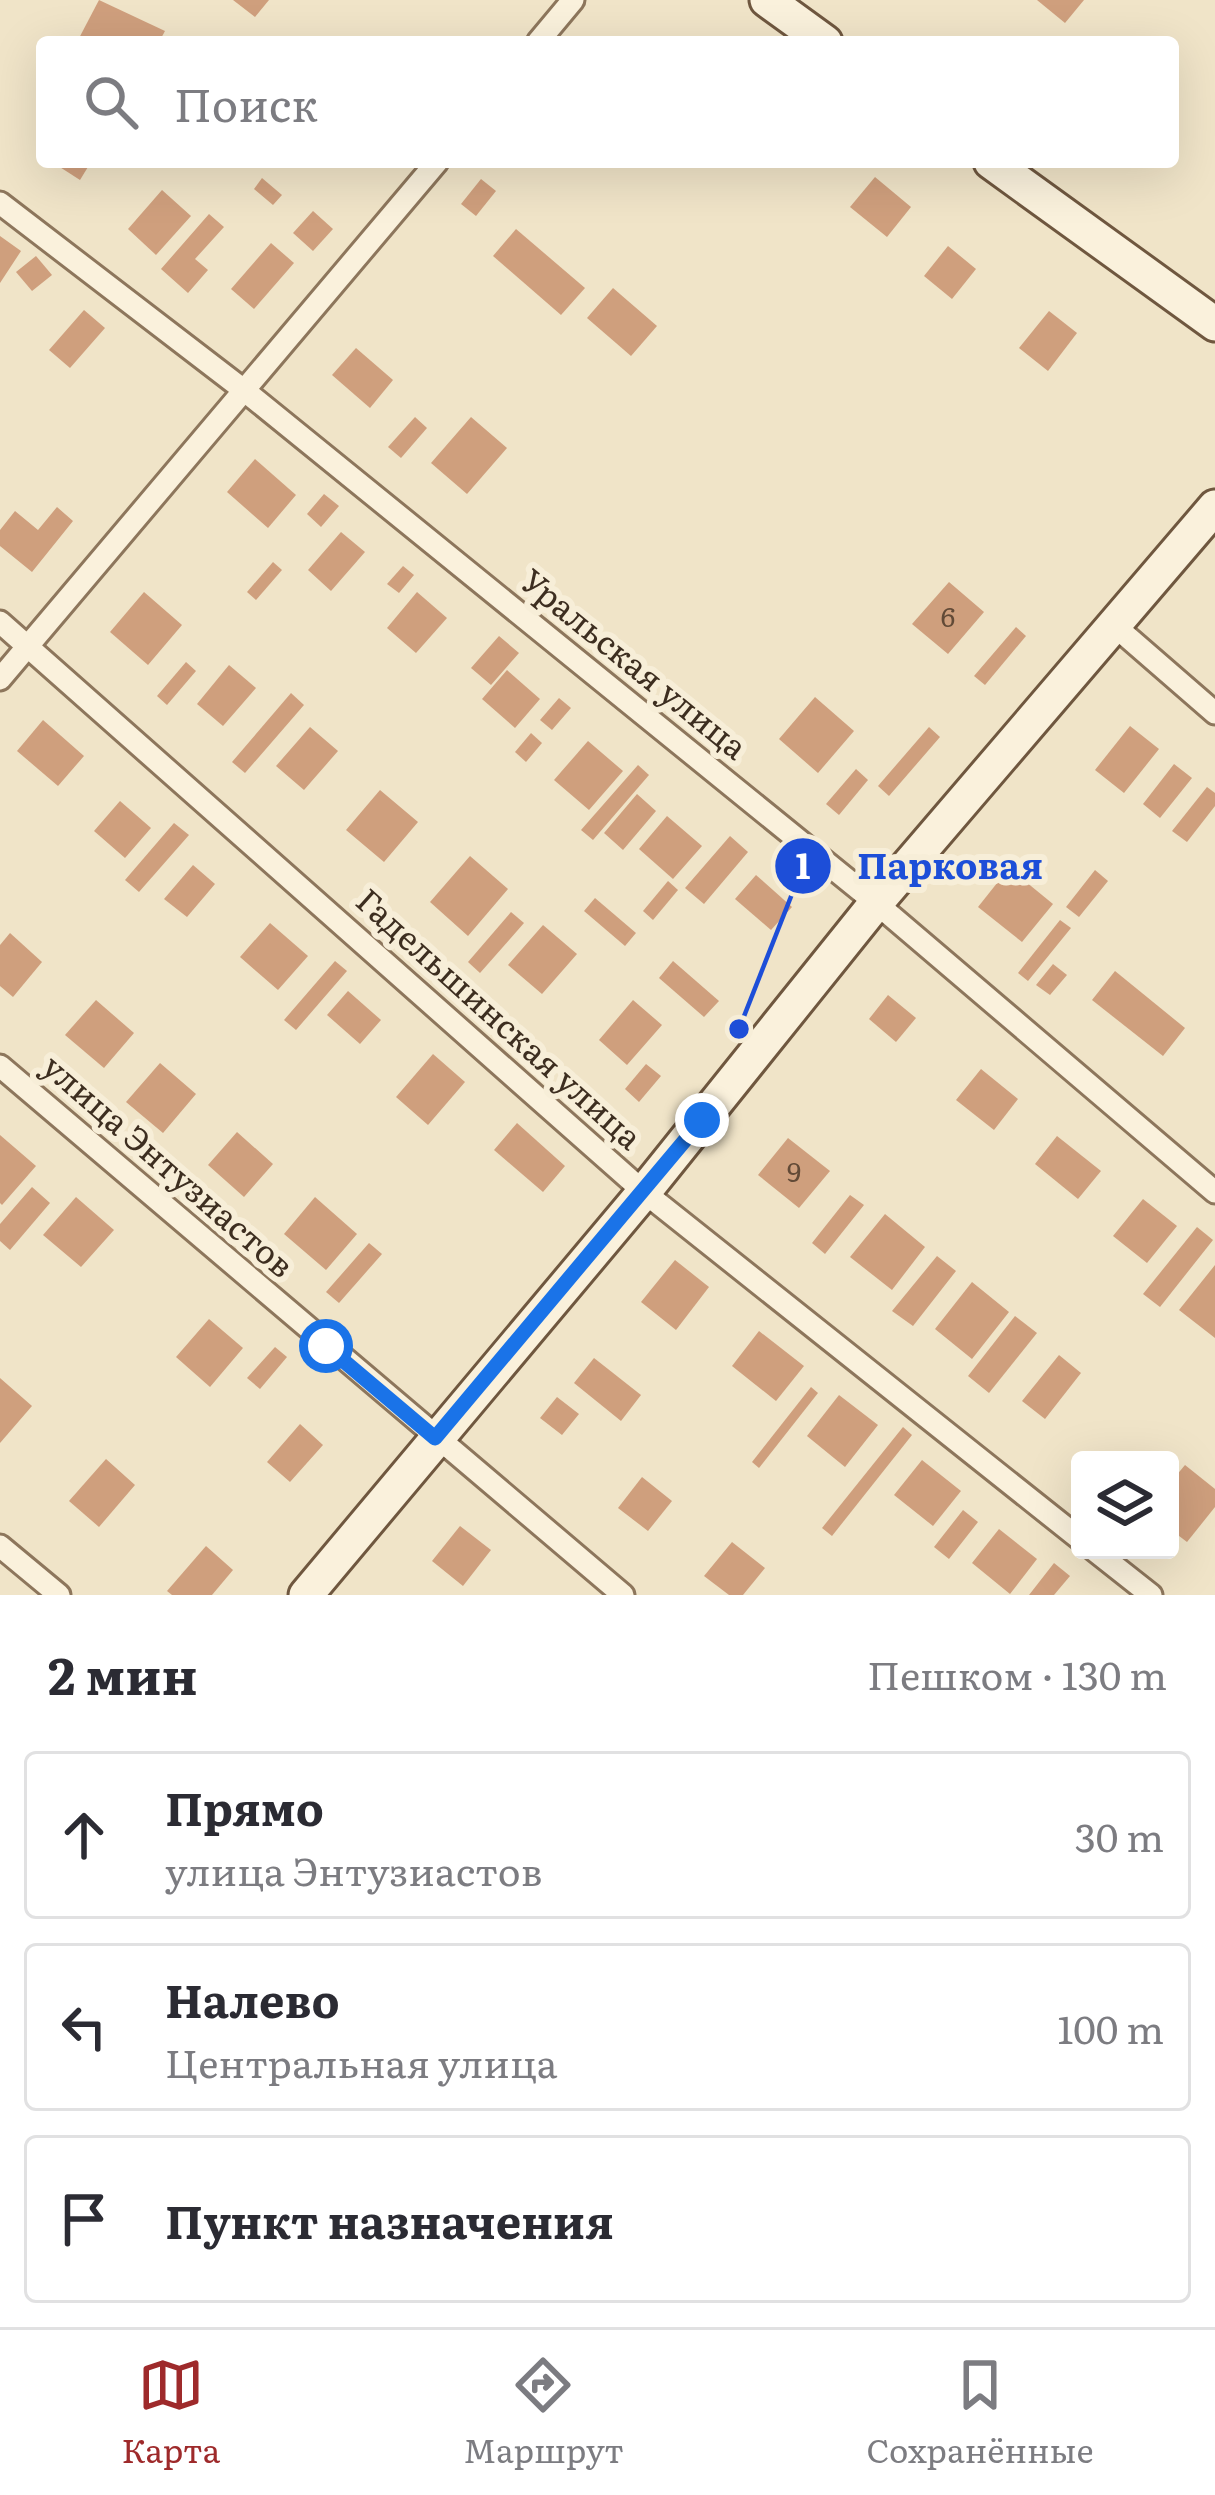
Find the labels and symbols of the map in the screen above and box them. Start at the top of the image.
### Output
street label: Уральская улица [512,555,760,769]
house number: 6 [941,595,955,635]
callout: Парковая [773,830,1067,902]
text: 1 [796,837,811,890]
text: Парковая [857,837,1043,890]
street label: Гадельшинская улица [347,875,655,1159]
street label: улица Энтузиастов [33,1041,306,1287]
route end [675,1093,729,1147]
house number: 9 [787,1150,801,1190]
route start [299,1319,353,1373]

